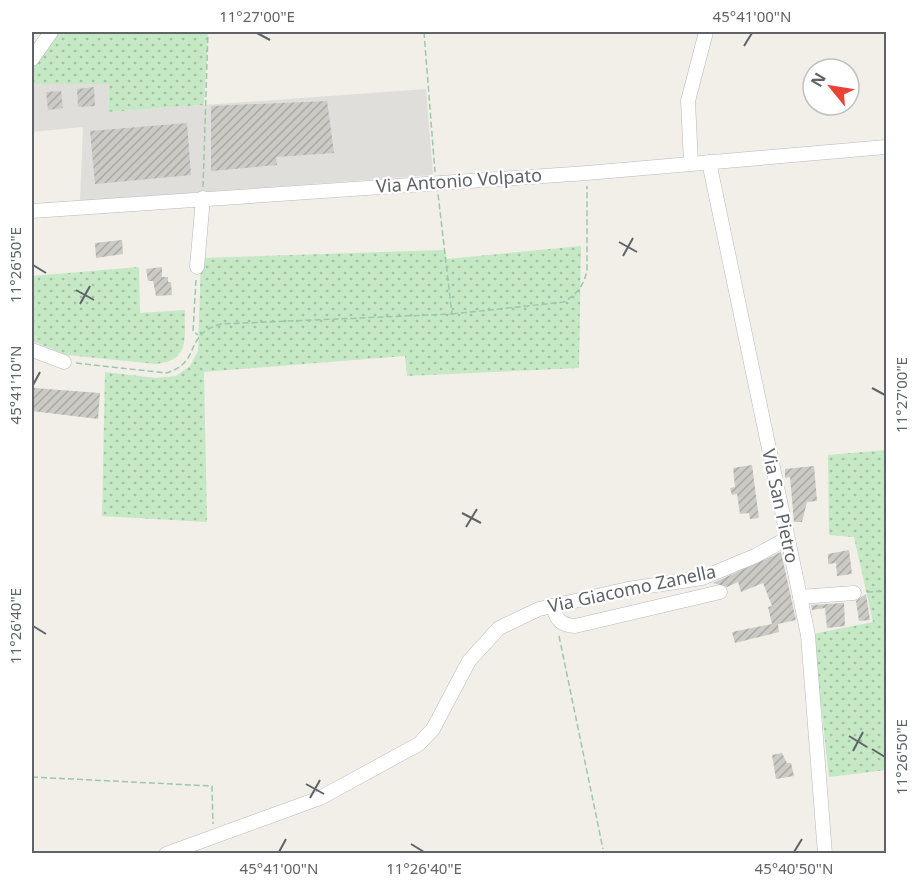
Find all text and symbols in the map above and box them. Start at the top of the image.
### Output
text: 11°27'00"E [219,6,295,26]
text: 45°41'00"N [713,6,791,26]
north arrow [801,57,861,117]
text: N [805,68,831,91]
street label: Via Antonio Volpato [375,162,543,198]
text: 11°26'50"E [5,227,25,303]
text: 45°41'10"N [5,346,25,424]
text: 11°27'00"E [891,357,911,433]
street label: Via San Pietro [757,446,805,565]
street label: Via Giacomo Zanella [546,559,718,618]
text: 11°26'40"E [5,588,25,664]
text: 11°26'50"E [891,719,911,795]
text: 45°41'00"N [240,858,318,878]
text: 11°26'40"E [386,858,462,878]
text: 45°40'50"N [755,858,833,878]

